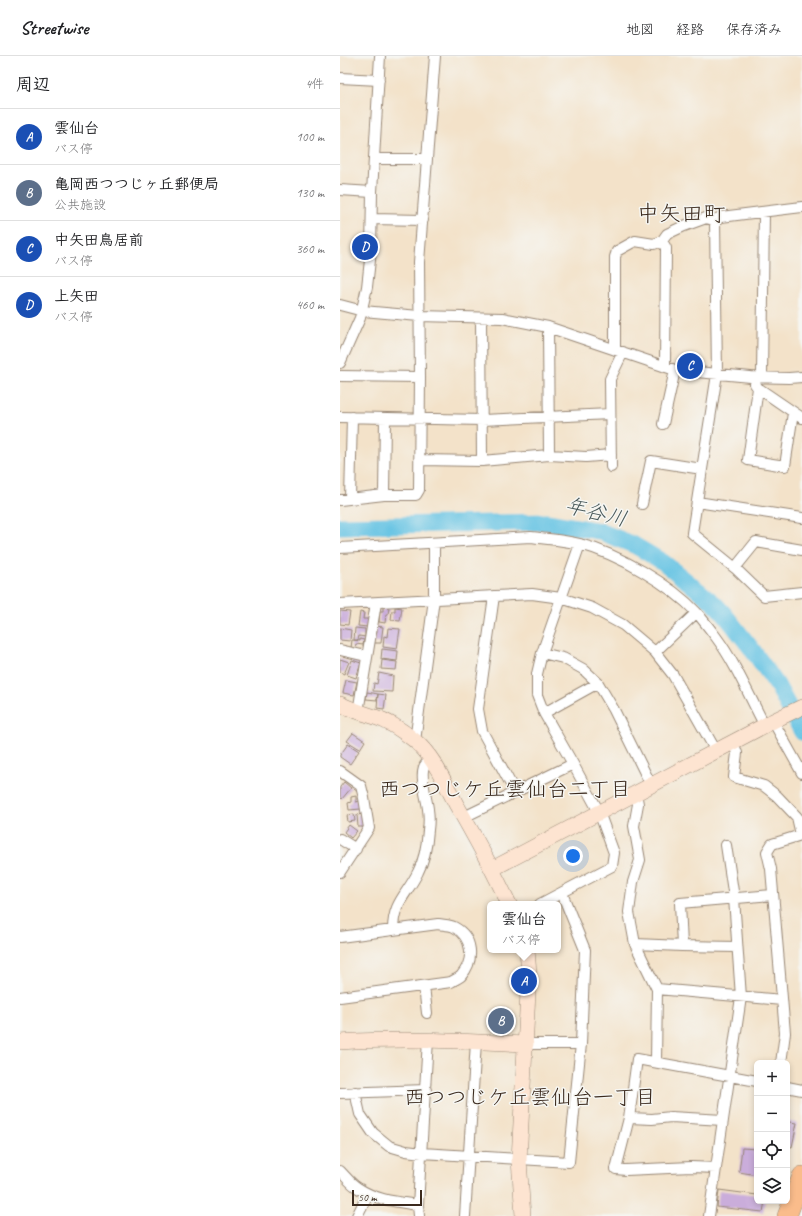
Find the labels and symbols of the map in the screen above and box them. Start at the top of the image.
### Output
district label: 中矢田町 [637,200,725,228]
pin: D [352,232,378,262]
pin: C [677,351,703,381]
water label: 年谷川 [562,492,630,532]
district label: 西つつじケ丘雲仙台二丁目 [379,776,631,802]
your location [563,846,583,866]
pin: A [511,966,537,996]
pin: B [488,1006,514,1036]
district label: 西つつじケ丘雲仙台一丁目 [404,1084,656,1110]
scale bar [352,1188,422,1207]

